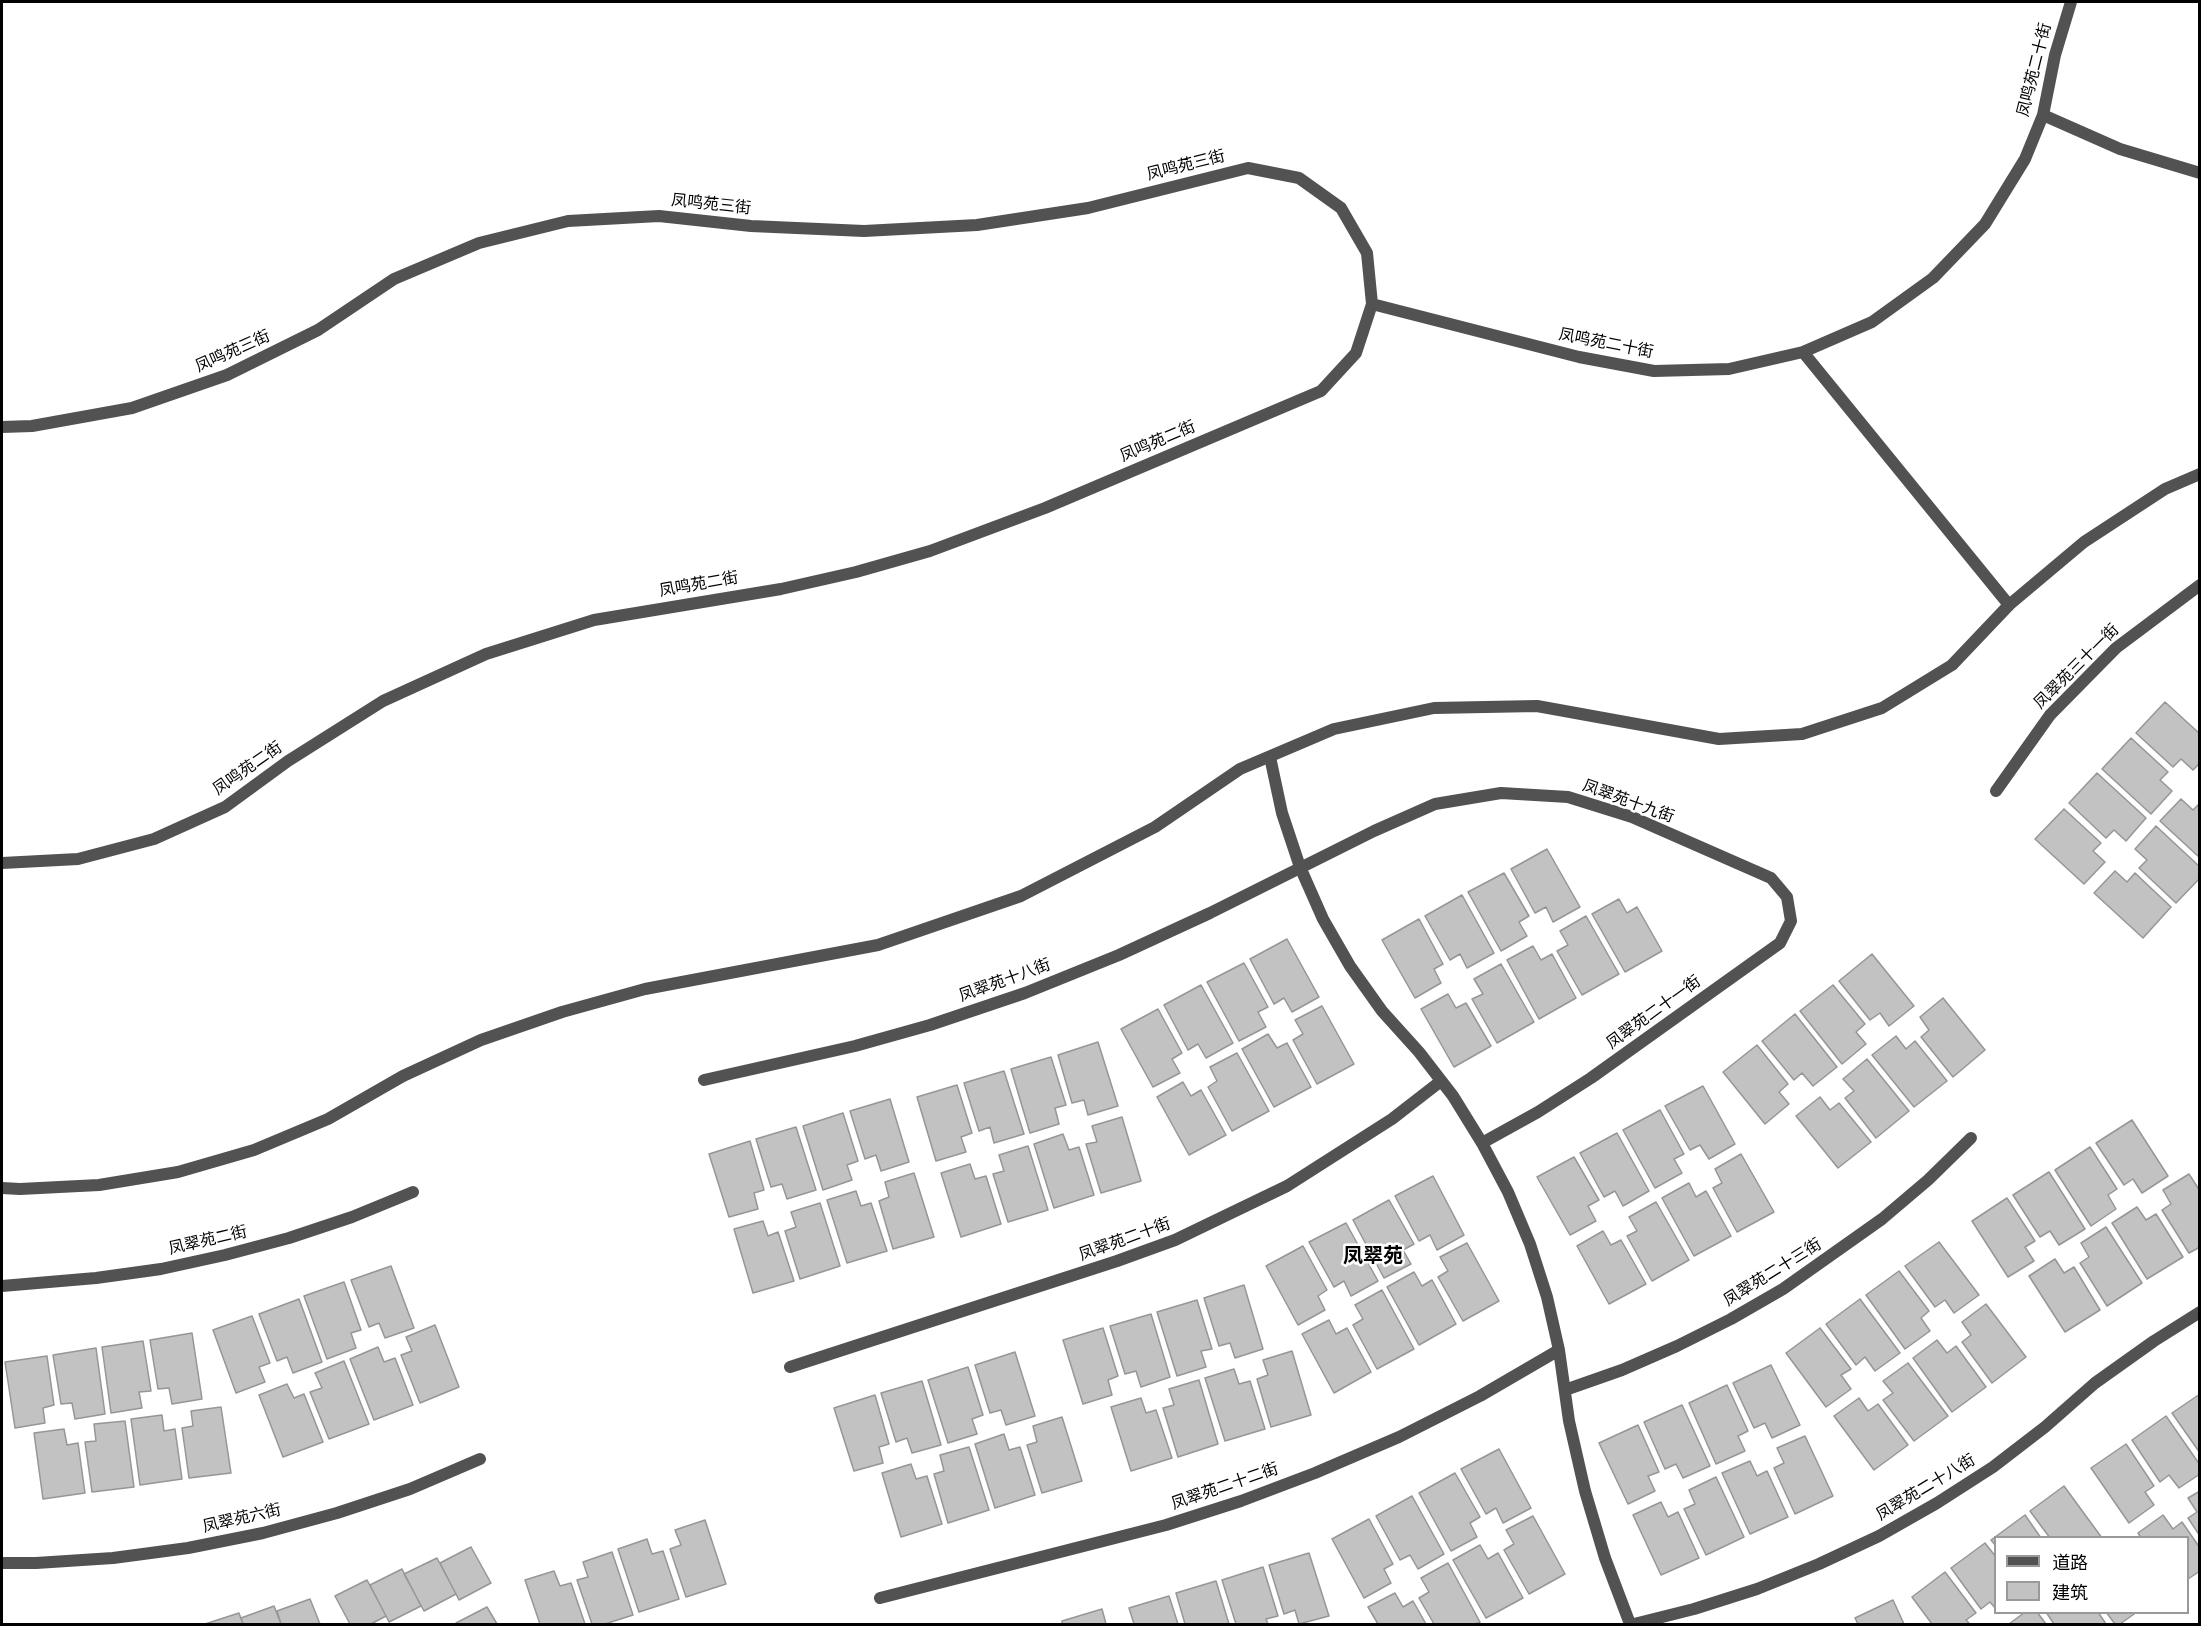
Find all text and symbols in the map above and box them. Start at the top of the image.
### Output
street label: 凤鸣苑二十街 [2014,21,2056,119]
street label: 凤鸣苑三街 [1145,147,1227,185]
street label: 凤鸣苑三街 [670,191,752,219]
street label: 凤鸣苑二十街 [1557,325,1655,363]
street label: 凤鸣苑三街 [193,327,273,377]
street label: 凤鸣苑二街 [1117,418,1199,466]
street label: 凤鸣苑二街 [658,569,740,601]
street label: 凤翠苑三十一街 [2031,621,2123,713]
street label: 凤鸣苑二街 [210,738,286,800]
street label: 凤翠苑十九街 [1580,777,1676,827]
street label: 凤翠苑十八街 [957,956,1053,1006]
street label: 凤翠苑二十一街 [1603,972,1705,1054]
street label: 凤翠苑二十街 [1077,1215,1173,1265]
street label: 凤翠苑二街 [167,1223,249,1259]
street label: 凤翠苑二十三街 [1720,1235,1826,1311]
district label: 凤翠苑 [1343,1245,1403,1269]
street label: 凤翠苑二十八街 [1873,1451,1979,1525]
street label: 凤翠苑二十二街 [1169,1460,1281,1514]
street label: 凤翠苑六街 [201,1501,283,1537]
legend [1994,1536,2189,1614]
text: 道路 [2052,1552,2088,1573]
text: 建筑 [2052,1582,2088,1603]

